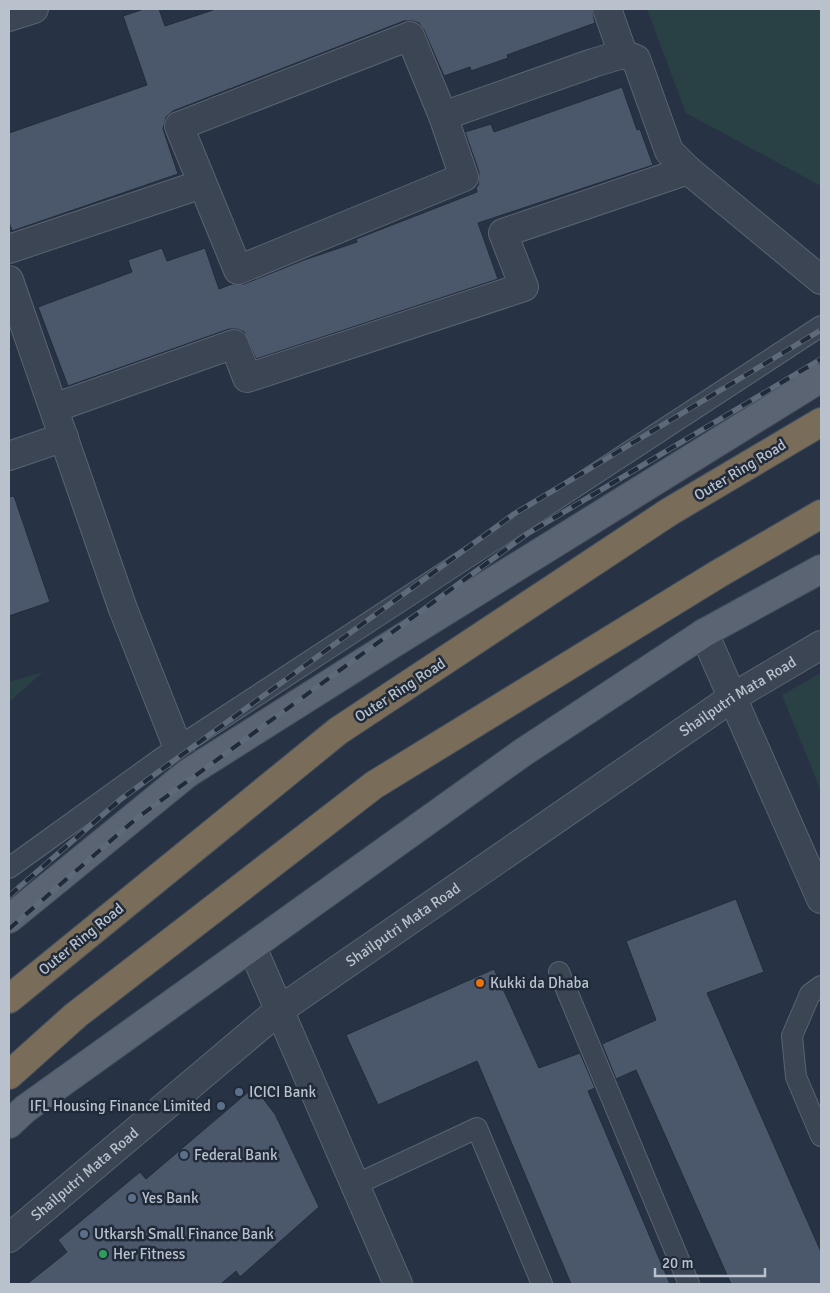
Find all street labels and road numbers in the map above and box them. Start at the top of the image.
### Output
street label: Outer Ring Road [691,435,789,505]
street label: Shailputri Mata Road [676,653,799,740]
street label: Outer Ring Road [351,654,449,726]
street label: Shailputri Mata Road [342,879,464,970]
street label: Outer Ring Road [35,899,127,979]
street label: Shailputri Mata Road [27,1124,142,1225]

